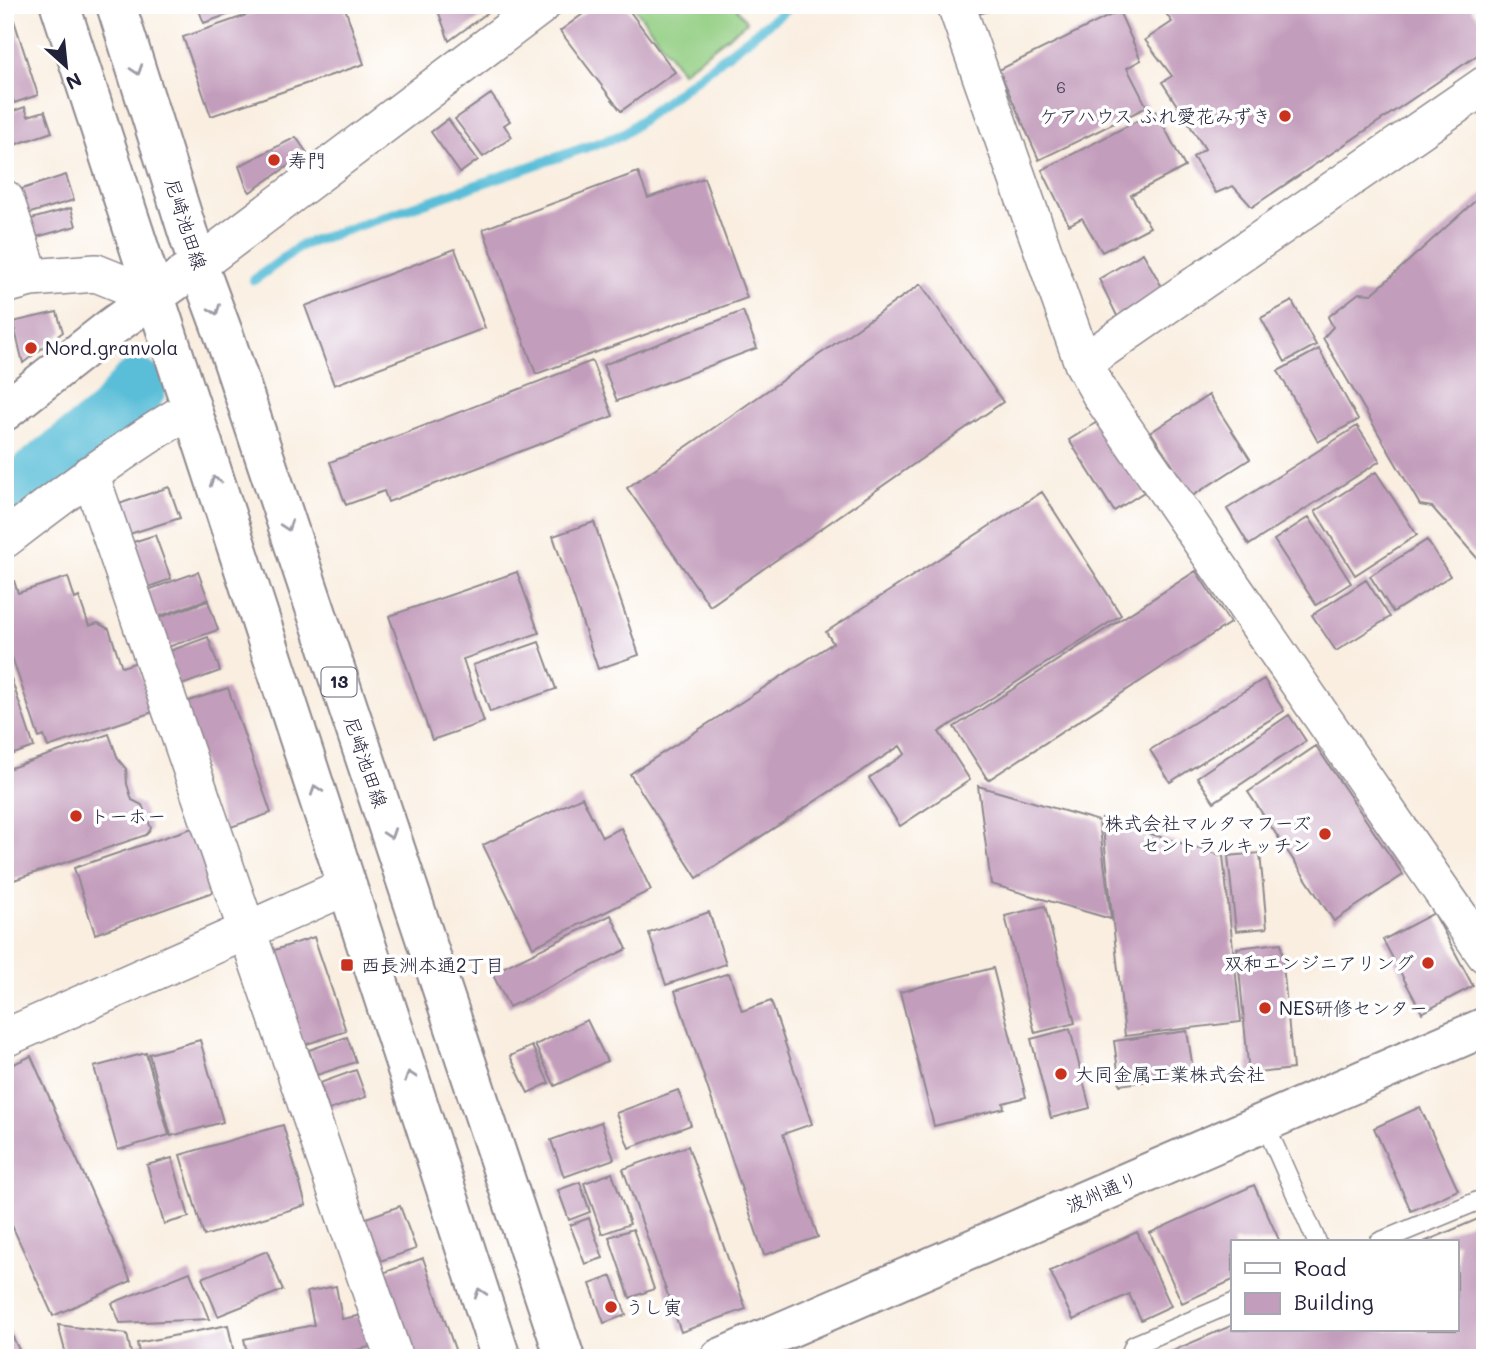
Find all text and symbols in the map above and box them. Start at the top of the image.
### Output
north arrow [32,32,102,102]
one-way arrow [129,64,143,76]
text: N [62,67,86,96]
house number: 6 [1056,76,1066,97]
place label: ケアハウス ふれ愛花みずき [1040,103,1271,128]
marker: ケアハウス ふれ愛花みずき [1277,108,1293,124]
place label: 寿門 [288,147,326,172]
marker: 寿門 [266,152,282,168]
street label: 尼崎池田線 [160,175,213,273]
one-way arrow [206,303,220,315]
place label: Nord.granvola [45,335,178,360]
marker: Nord.granvola [23,340,39,356]
one-way arrow [209,475,223,487]
one-way arrow [279,519,293,531]
road number: 13 [322,668,356,696]
street label: 尼崎池田線 [339,713,394,811]
one-way arrow [310,785,324,797]
place label: トーホー [90,803,166,828]
marker: トーホー [68,808,84,824]
place label: 株式会社マルタマフーズ セントラルキッチン [1104,810,1311,857]
marker: 株式会社マルタマフーズ セントラルキッチン [1317,826,1333,842]
one-way arrow [382,828,396,840]
place label: 双和エンジニアリング [1224,950,1414,975]
place label: 西長洲本通2丁目 [361,952,505,977]
marker: 双和エンジニアリング [1420,955,1436,971]
marker: 西長洲本通2丁目 [339,957,355,973]
place label: NES研修センター [1279,995,1428,1020]
marker: NES研修センター [1257,1000,1273,1016]
place label: 大同金属工業株式会社 [1075,1061,1265,1086]
marker: 大同金属工業株式会社 [1053,1066,1069,1082]
one-way arrow [404,1070,418,1083]
street label: 波州通り [1062,1165,1142,1218]
legend [1231,1240,1458,1332]
text: Road [1294,1254,1346,1281]
one-way arrow [473,1287,488,1299]
text: Building [1294,1288,1374,1315]
place label: うし寅 [625,1294,682,1319]
marker: うし寅 [603,1299,619,1315]

